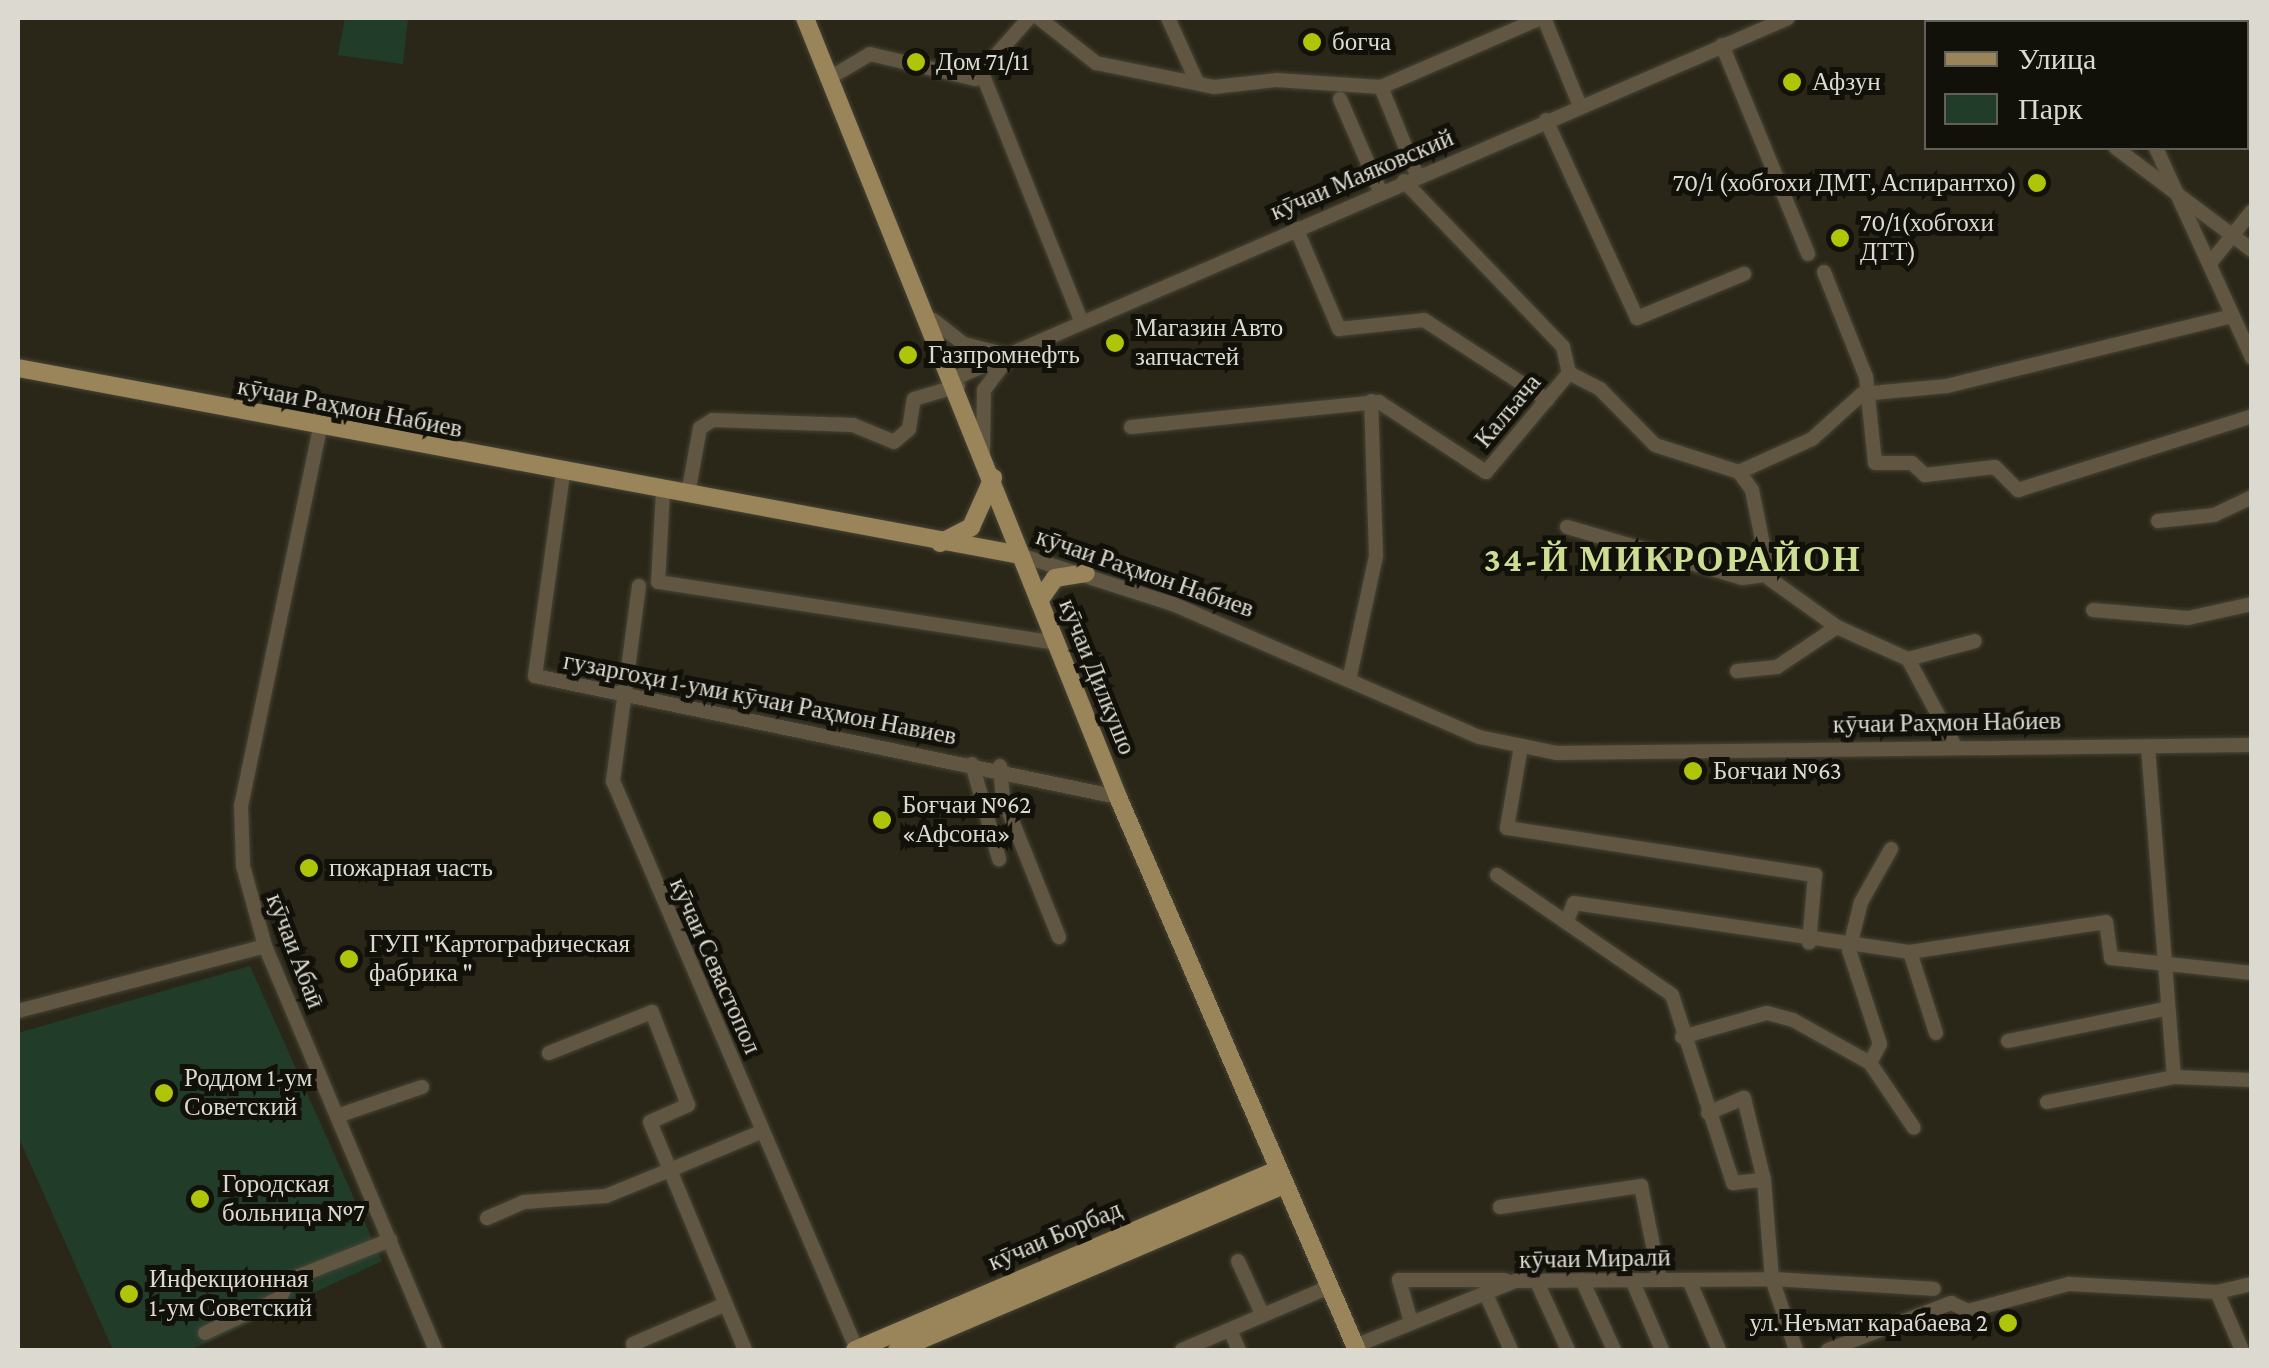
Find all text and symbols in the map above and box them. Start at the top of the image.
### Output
legend [1924,20,2249,150]
place label: богча [1332,27,1391,57]
marker: богча [1301,31,1323,53]
text: Улица [2018,42,2096,75]
place label: Дом 71/11 [936,47,1029,77]
marker: Дом 71/11 [905,51,927,73]
place label: Афзун [1812,67,1881,97]
marker: Афзун [1781,71,1803,93]
text: Парк [2018,92,2083,125]
street label: кӯчаи Маяковский [1266,123,1458,227]
place label: 70/1 (хобгохи ДМТ, Аспирантхо) [1673,168,2017,198]
marker: 70/1 (хобгохи ДМТ, Аспирантхо) [2026,172,2048,194]
place label: 70/1(хобгохи ДТТ) [1860,209,1994,268]
marker: 70/1(хобгохи ДТТ) [1829,227,1851,249]
place label: Магазин Авто запчастей [1135,314,1283,373]
marker: Магазин Авто запчастей [1104,332,1126,354]
place label: Газпромнефть [928,340,1080,370]
marker: Газпромнефть [897,344,919,366]
street label: Калъача [1469,368,1547,454]
street label: кӯчаи Раҳмон Набиев [235,371,465,445]
street label: кӯчаи Раҳмон Набиев [1032,522,1258,624]
district label: 34-Й МИКРОРАЙОН [1484,539,1862,581]
street label: кӯчаи Дилкушо [1052,595,1142,759]
street label: гузаргоҳи 1-уми кӯчаи Раҳмон Навиев [561,646,959,752]
street label: кӯчаи Раҳмон Набиев [1833,706,2061,740]
place label: Боғчаи №63 [1713,756,1842,786]
marker: Боғчаи №63 [1682,760,1704,782]
place label: Боғчаи №62 «Афсона» [902,791,1031,850]
marker: Боғчаи №62 «Афсона» [871,809,893,831]
place label: пожарная часть [329,853,493,883]
marker: пожарная часть [298,857,320,879]
street label: кӯчаи Севастопол [663,873,767,1059]
street label: кӯчаи Абаӣ [259,889,331,1013]
place label: ГУП "Картографическая фабрика " [369,930,630,989]
marker: ГУП "Картографическая фабрика " [338,948,360,970]
place label: Роддом 1-ум Советский [184,1064,312,1123]
marker: Роддом 1-ум Советский [153,1082,175,1104]
place label: Городская больница №7 [222,1170,365,1229]
marker: Городская больница №7 [187,1186,213,1212]
street label: кӯчаи Борбад [984,1194,1126,1278]
street label: кӯчаи Миралӣ [1519,1243,1671,1275]
place label: Инфекционная 1-ум Советский [149,1265,312,1324]
marker: Инфекционная 1-ум Советский [118,1283,140,1305]
place label: ул. Неъмат карабаева 2 [1749,1308,1988,1338]
marker: ул. Неъмат карабаева 2 [1997,1312,2019,1334]

